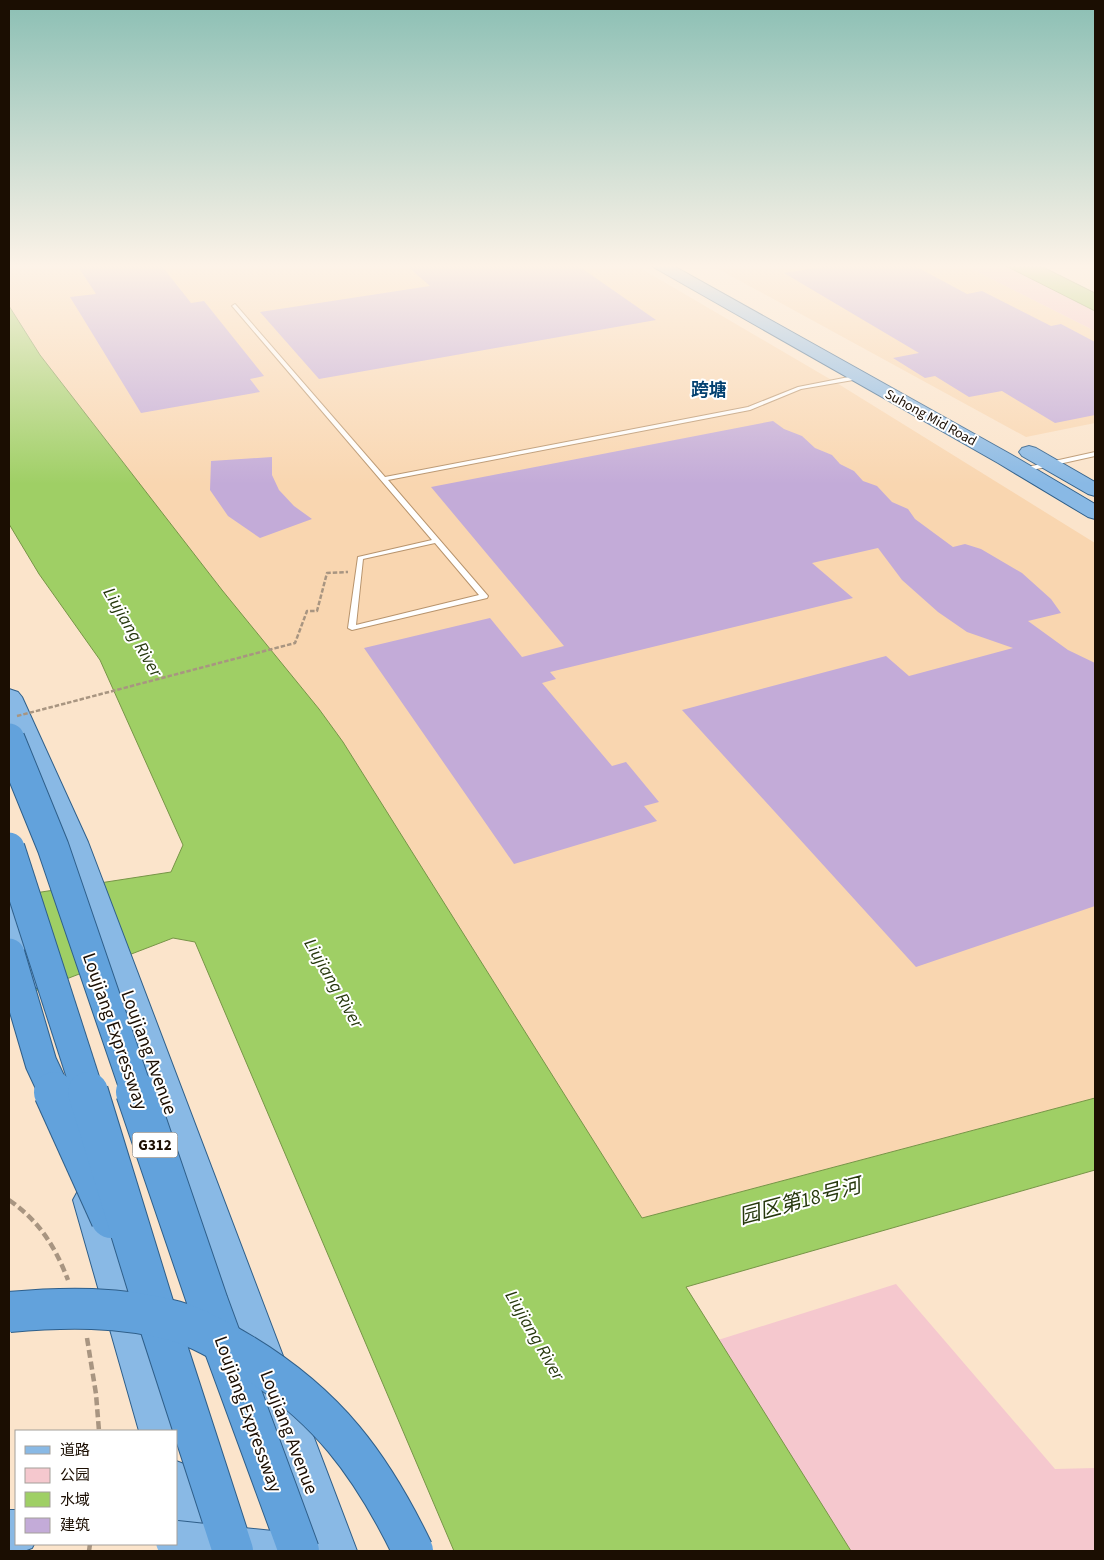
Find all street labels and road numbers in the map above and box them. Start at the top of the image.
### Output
street label: Suhong Mid Road [881,384,980,451]
street label: Loujiang Expressway [75,949,154,1114]
street label: Loujiang Avenue [114,986,184,1119]
road number: G312 [132,1132,178,1158]
street label: Loujiang Expressway [207,1333,288,1497]
street label: Loujiang Avenue [253,1367,325,1498]

